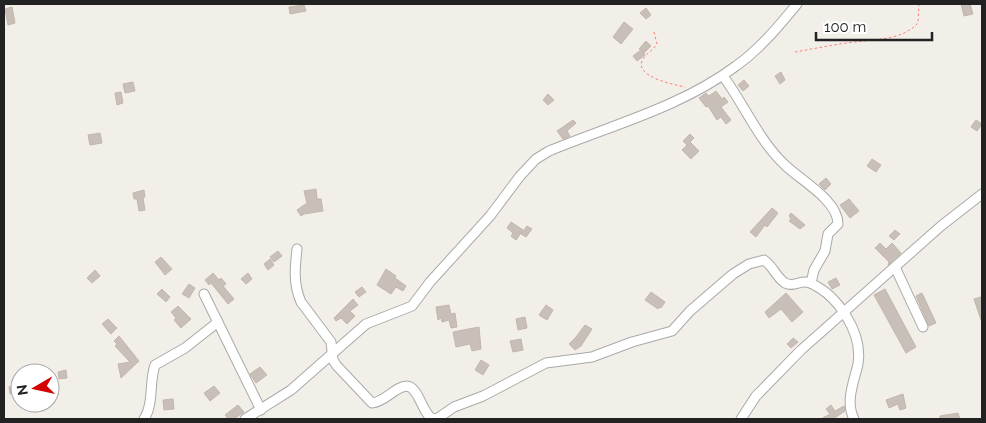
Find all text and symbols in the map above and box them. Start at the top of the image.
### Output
scale bar [816,10,932,42]
text: 100 m [824,18,866,36]
north arrow [10,363,60,413]
text: N [13,384,31,397]

